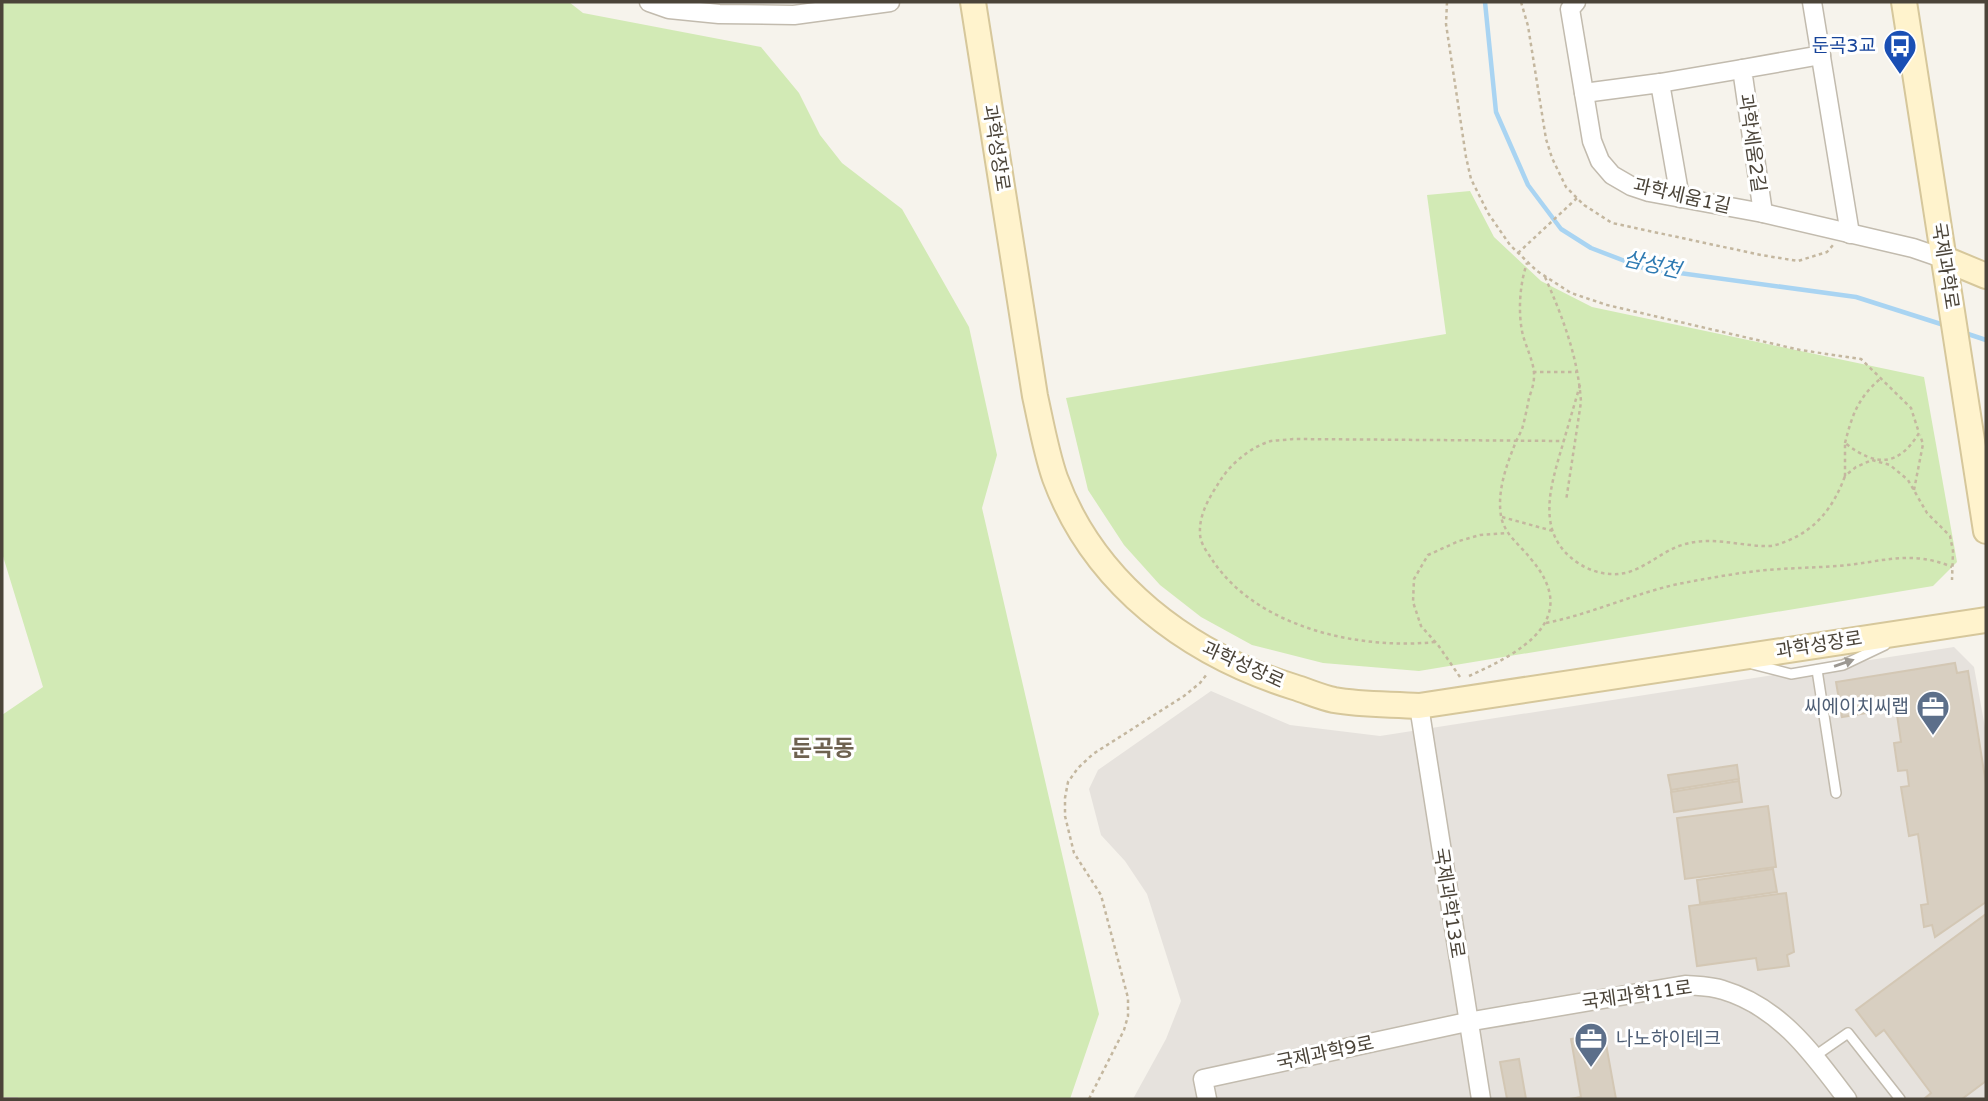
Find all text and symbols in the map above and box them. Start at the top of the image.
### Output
bus stop icon: 둔곡3교 [1881,27,1919,76]
place label: 둔곡3교 [1812,35,1876,57]
street label: 과학세움2길 [1734,92,1770,194]
street label: 과학성장로 [978,103,1014,193]
street label: 과학세움1길 [1631,174,1733,218]
street label: 국제과학로 [1927,221,1963,311]
water label: 삼성천 [1621,246,1686,284]
street label: 과학성장로 [1774,627,1864,663]
street label: 과학성장로 [1199,637,1287,693]
one-way arrow [1833,657,1854,668]
office icon: 씨에이치씨랩 [1914,688,1952,737]
place label: 씨에이치씨랩 [1804,696,1909,718]
district label: 둔곡동 [791,735,855,763]
street label: 국제과학13로 [1429,846,1469,960]
street label: 국제과학11로 [1580,976,1694,1014]
office icon: 나노하이테크 [1572,1020,1610,1069]
place label: 나노하이테크 [1616,1028,1721,1050]
street label: 국제과학9로 [1274,1032,1376,1074]

